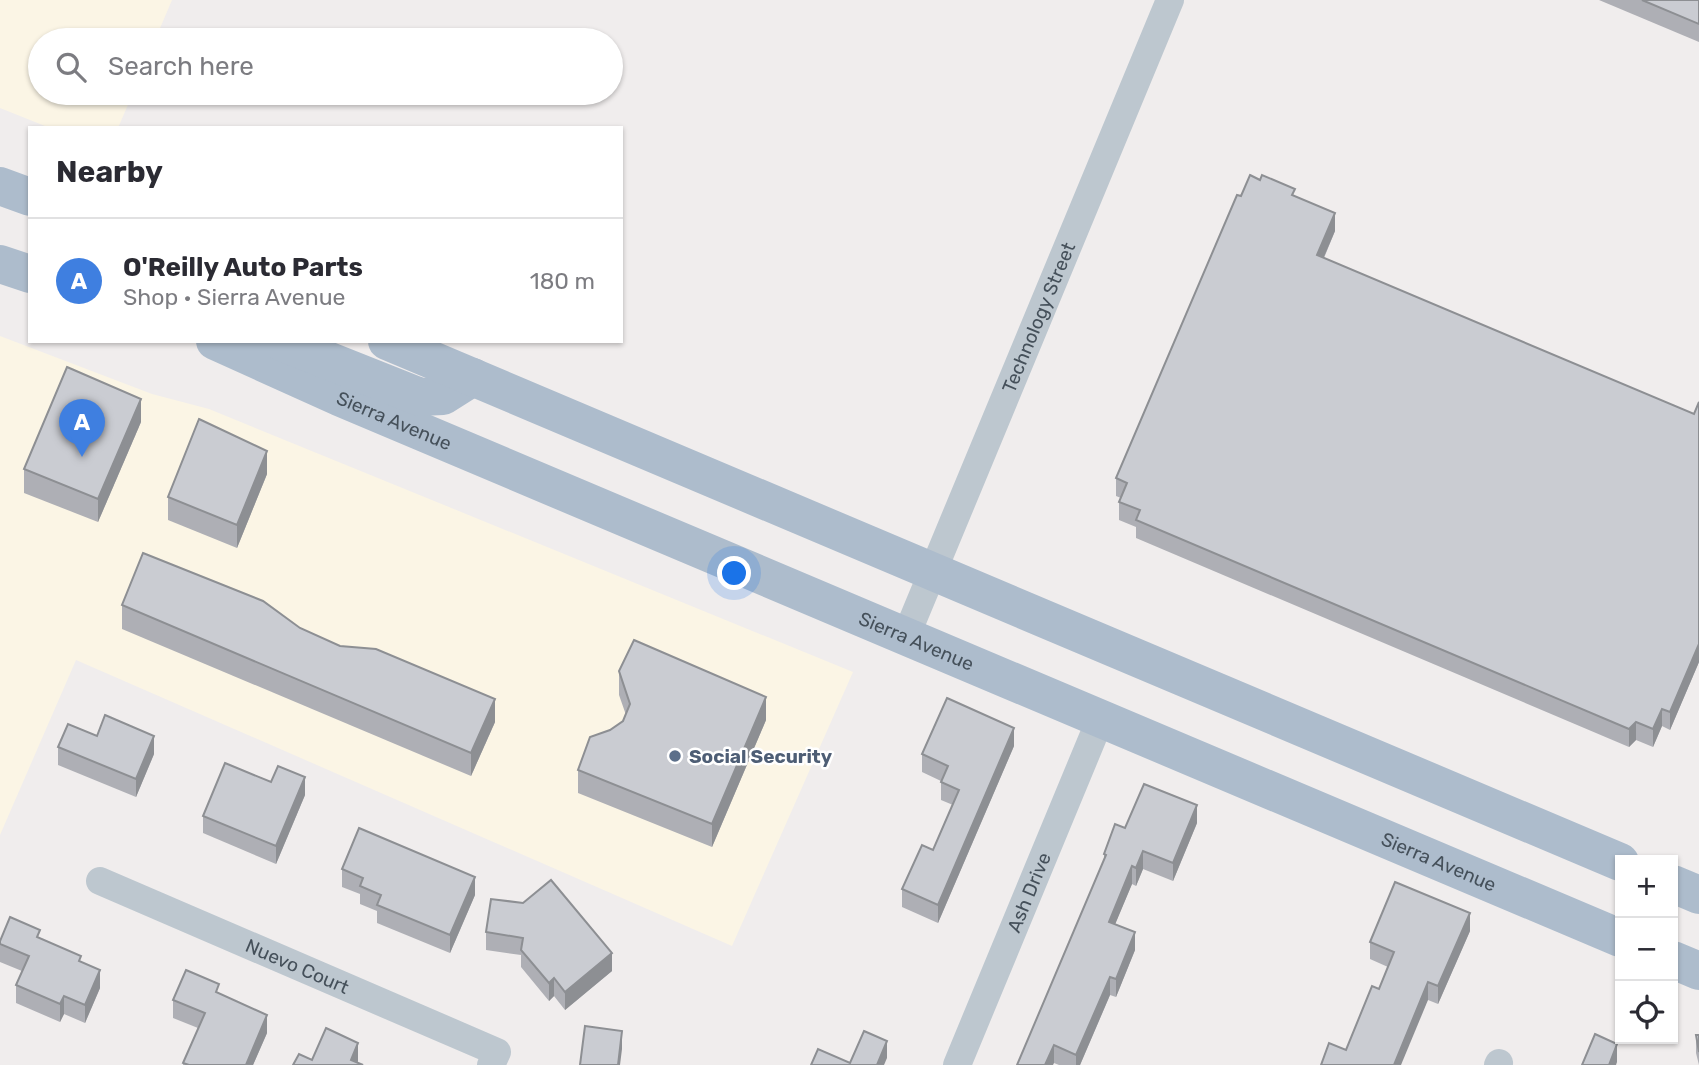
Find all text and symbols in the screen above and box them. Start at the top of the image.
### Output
search box [28,28,623,105]
icon: search [52,48,90,86]
text: Search here [108,51,254,82]
text: Nearby [56,154,163,190]
street label: Technology Street [997,238,1080,396]
text: O'Reilly Auto Parts [123,252,363,283]
text: A [71,267,87,295]
text: 180 m [530,267,595,295]
text: Shop · Sierra Avenue [123,283,345,311]
street label: Sierra Avenue [333,386,455,455]
pin: A [59,399,105,457]
your location [717,556,751,590]
street label: Sierra Avenue [855,607,977,676]
place label: Social Security [689,745,833,768]
marker: Social Security [667,748,683,764]
street label: Sierra Avenue [1378,828,1500,896]
street label: Ash Drive [1002,849,1056,936]
map controls [1615,855,1678,1044]
button: + [1615,855,1678,918]
button: − [1615,918,1678,981]
street label: Nuevo Court [242,934,353,999]
button: locate [1615,981,1678,1044]

